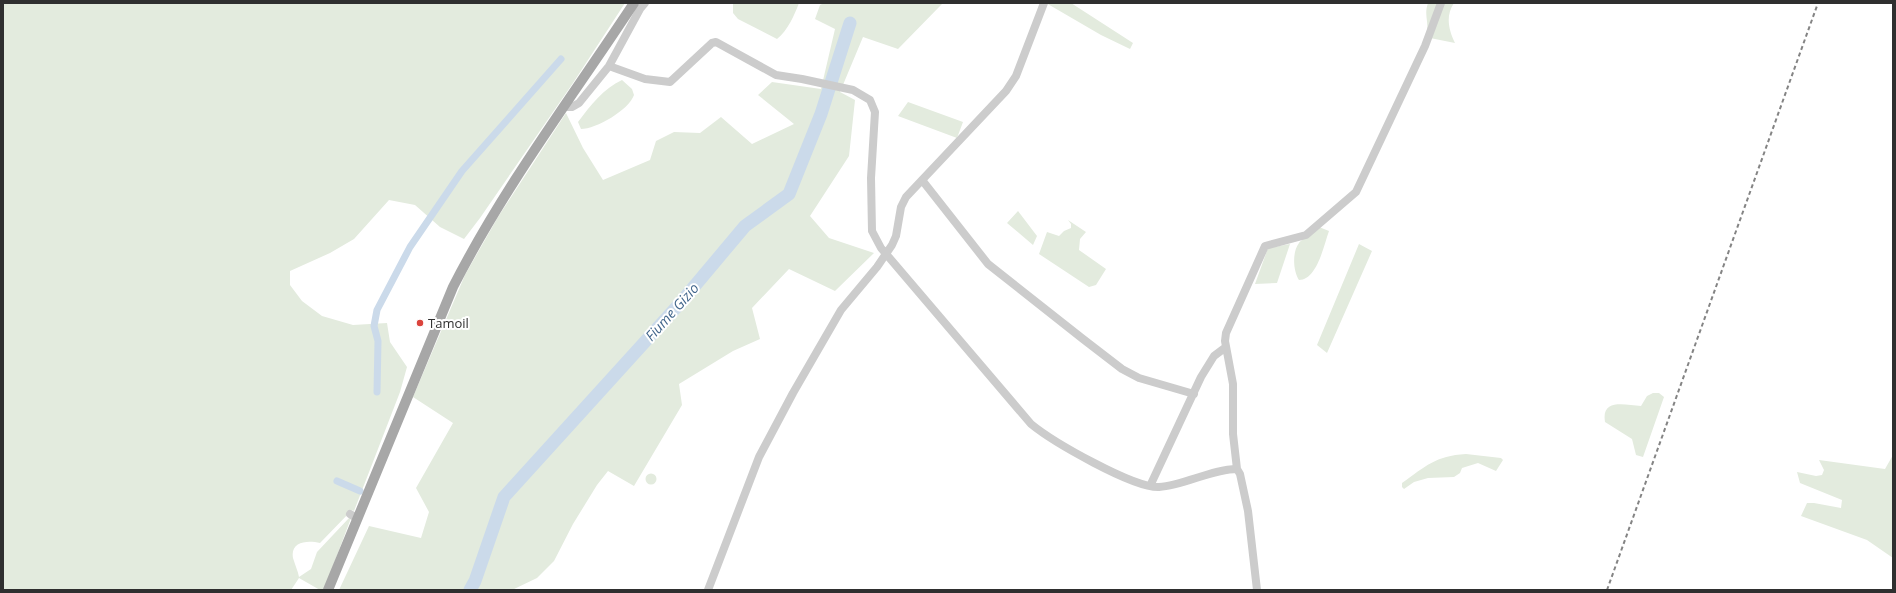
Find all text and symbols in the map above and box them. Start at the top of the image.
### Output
water label: Fiume Gizio [641,279,703,345]
place label: Tamoil [428,314,469,332]
marker: Tamoil [415,318,425,328]

